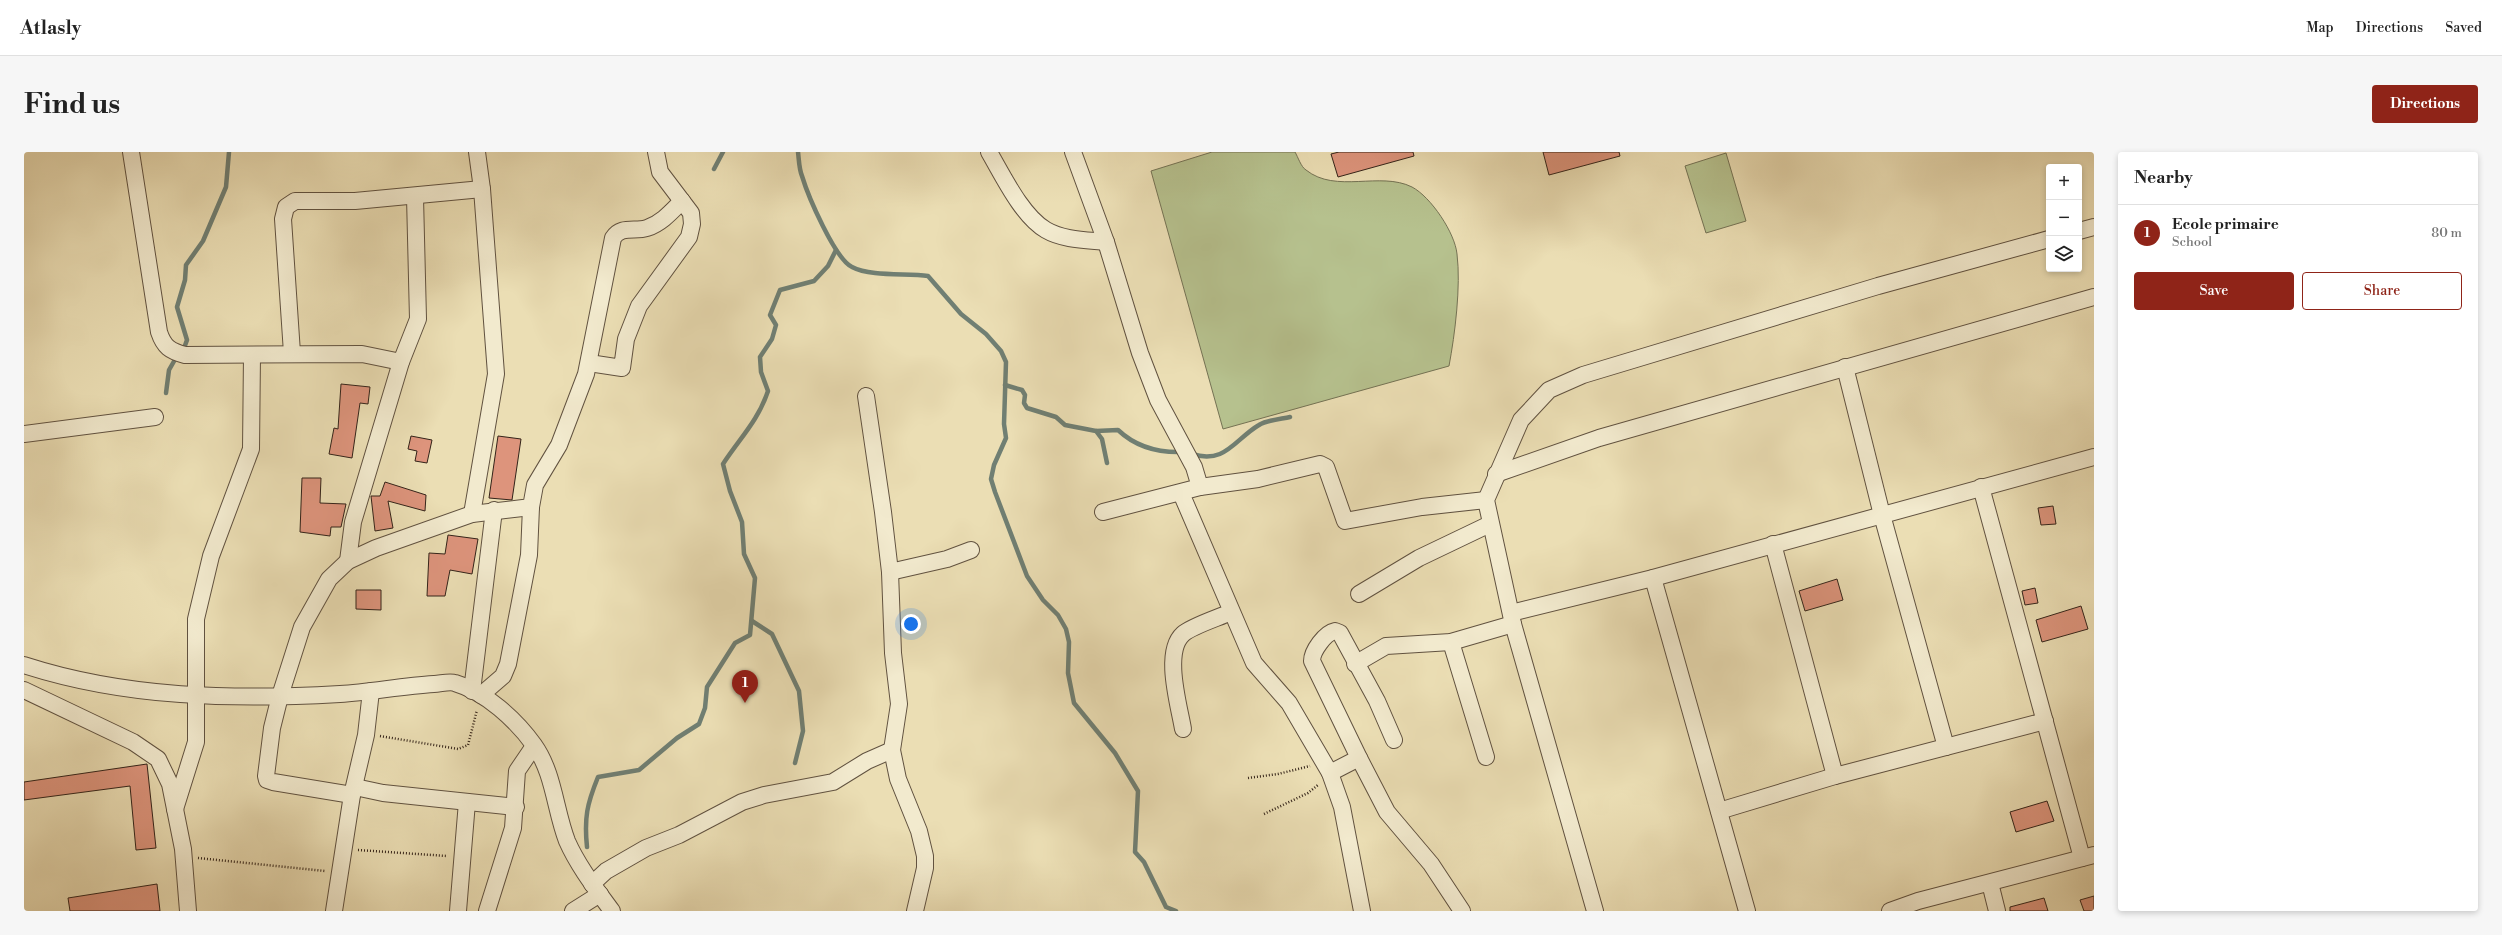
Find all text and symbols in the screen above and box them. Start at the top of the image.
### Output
text: Atlasly [20,16,81,40]
text: Map [2306,19,2334,37]
text: Directions [2356,19,2423,37]
text: Saved [2445,19,2482,37]
button: Directions [2372,85,2478,123]
text: Find us [24,87,120,122]
map controls [2046,164,2082,272]
button: + [2046,164,2082,200]
text: Nearby [2134,167,2193,189]
button: − [2046,200,2082,236]
text: Ecole primaire [2172,215,2279,234]
text: 1 [2144,225,2150,241]
text: 80 m [2431,225,2462,241]
text: School [2172,234,2212,250]
button: layers [2046,236,2082,272]
button: Save [2134,272,2294,310]
button: Share [2302,272,2462,310]
your location [901,614,921,634]
pin: 1 [732,670,758,703]

